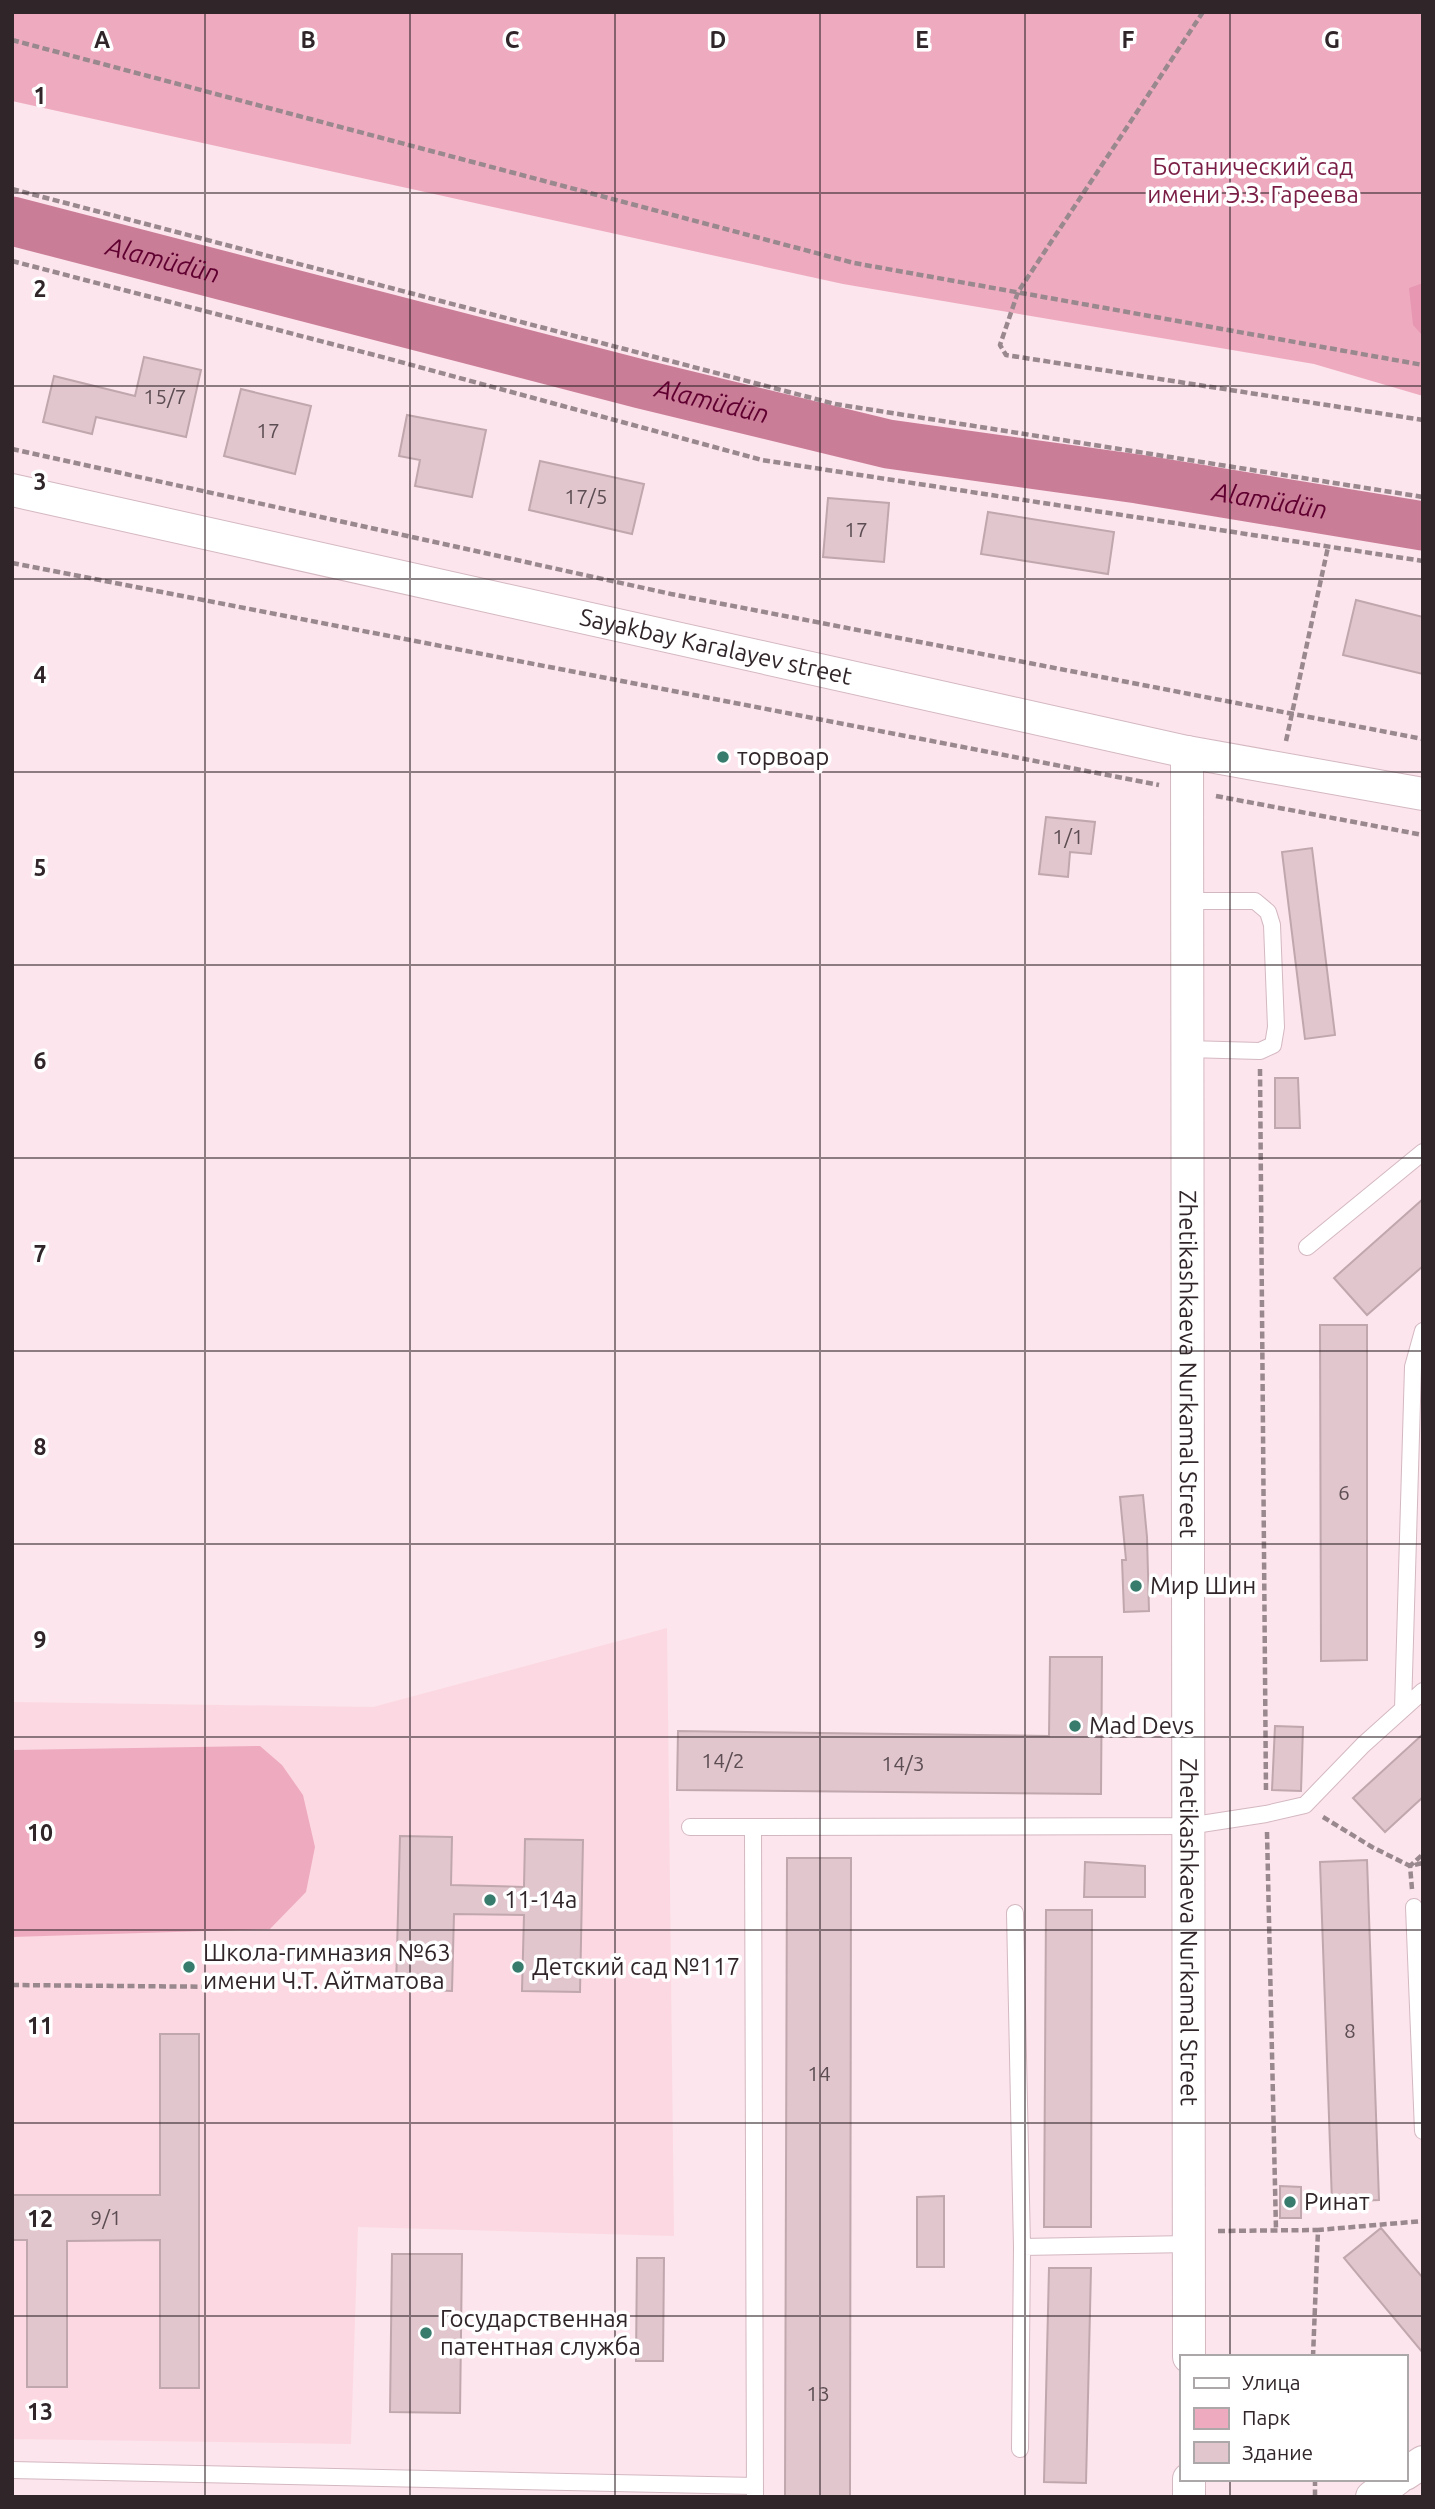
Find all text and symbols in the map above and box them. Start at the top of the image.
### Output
text: A [94,27,110,52]
text: B [300,27,316,52]
text: C [505,27,520,52]
text: D [710,27,726,52]
text: E [915,27,929,52]
text: F [1122,27,1135,52]
text: G [1324,27,1340,52]
text: 1 [34,83,46,108]
park label: Ботанический сад имени Э.З. Гареева [1147,153,1359,208]
water label: Alamüdün [101,231,223,288]
text: 2 [34,276,46,301]
water label: Alamüdün [650,373,772,429]
house number: 15/7 [143,384,187,408]
house number: 17 [256,418,280,442]
text: 3 [34,469,46,494]
water label: Alamüdün [1208,476,1330,524]
house number: 17/5 [564,484,608,508]
house number: 17 [844,517,868,541]
street label: Sayakbay Karalayev street [577,603,855,690]
text: 4 [34,662,47,687]
place label: торвоар [737,743,829,770]
marker: торвоар [715,749,731,765]
house number: 1/1 [1052,824,1084,848]
text: 5 [34,855,46,880]
text: 6 [34,1048,47,1073]
street label: Zhetikashkaeva Nurkamal Street [1175,1190,1202,1539]
text: 7 [34,1241,46,1266]
text: 8 [34,1434,46,1459]
house number: 6 [1338,1480,1350,1504]
place label: Мир Шин [1150,1572,1256,1599]
marker: Мир Шин [1128,1578,1144,1594]
text: 9 [34,1627,46,1652]
place label: Mad Devs [1089,1712,1194,1739]
marker: Mad Devs [1067,1718,1083,1734]
house number: 14/2 [701,1748,745,1772]
house number: 14/3 [881,1751,925,1775]
street label: Zhetikashkaeva Nurkamal Street [1175,1758,1203,2107]
text: 10 [27,1820,53,1845]
place label: 11-14а [504,1886,577,1913]
marker: 11-14а [482,1892,498,1908]
place label: Школа-гимназия №63 имени Ч.Т. Айтматова [203,1939,451,1994]
place label: Детский сад №117 [532,1953,740,1980]
marker: Школа-гимназия №63 имени Ч.Т. Айтматова [181,1959,197,1975]
marker: Детский сад №117 [510,1959,526,1975]
text: 11 [27,2013,53,2038]
house number: 8 [1344,2018,1356,2042]
house number: 14 [807,2061,831,2085]
place label: Ринат [1304,2188,1370,2215]
marker: Ринат [1282,2194,1298,2210]
house number: 9/1 [90,2205,122,2229]
text: 12 [27,2206,53,2231]
place label: Государственная патентная служба [440,2305,641,2360]
marker: Государственная патентная служба [418,2325,434,2341]
legend [1180,2355,1407,2481]
text: Улица [1242,2370,1300,2394]
house number: 13 [806,2381,830,2405]
text: 13 [27,2399,53,2424]
text: Парк [1242,2405,1291,2429]
text: Здание [1242,2440,1313,2464]

